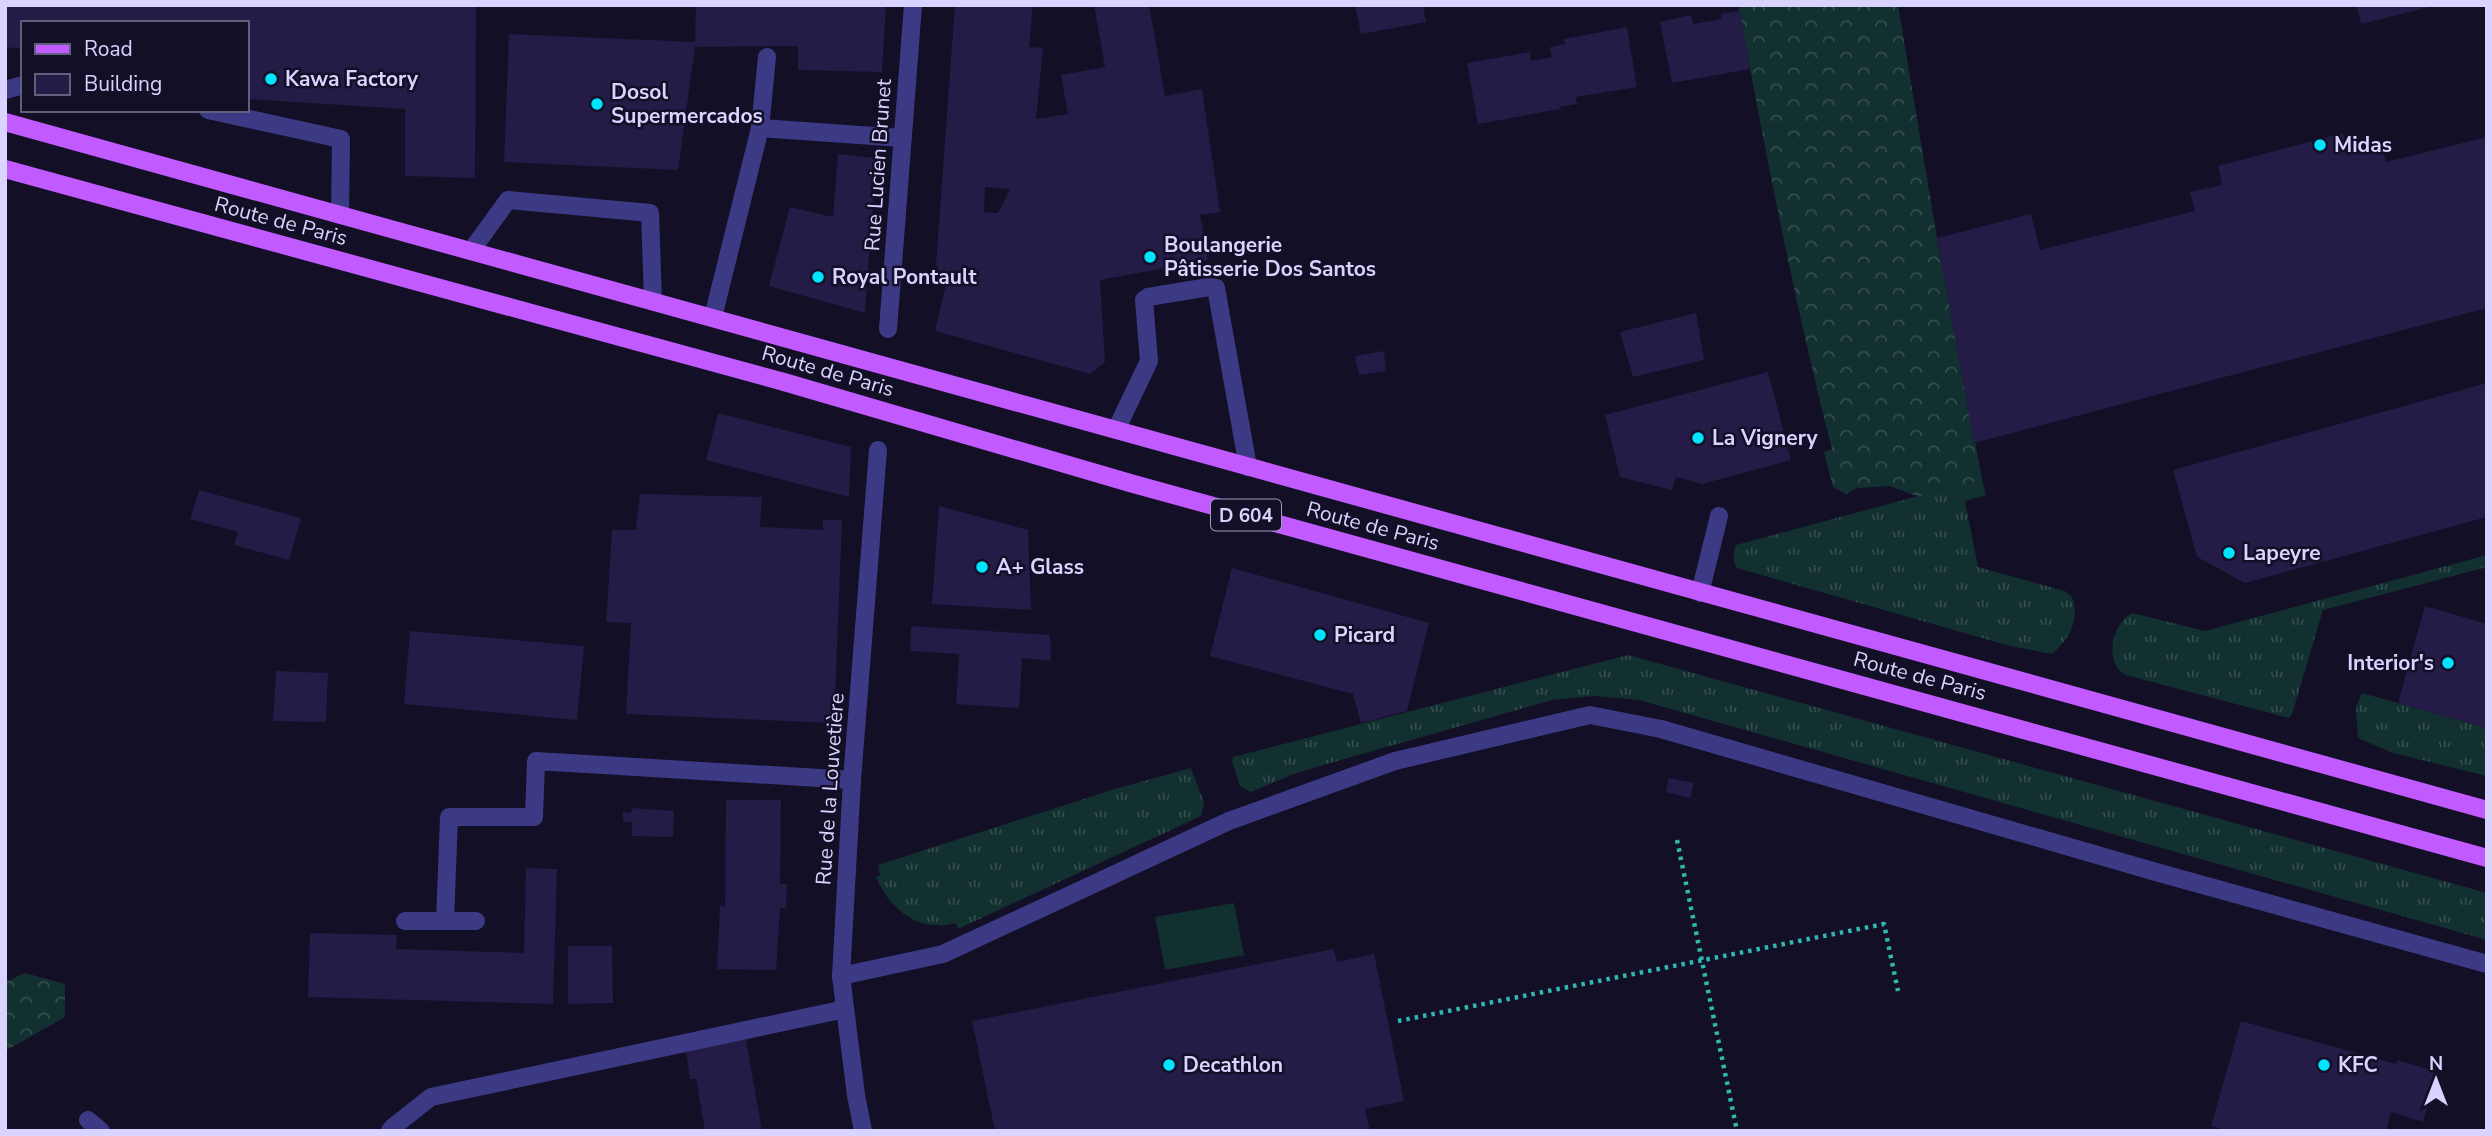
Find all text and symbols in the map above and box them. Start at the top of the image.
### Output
legend [21,21,248,112]
text: Road [84,35,133,63]
place label: Kawa Factory [285,65,419,93]
text: Building [84,70,162,98]
marker: Kawa Factory [263,71,279,87]
street label: Rue Lucien Brunet [858,77,898,252]
place label: Dosol Supermercados [611,78,763,130]
marker: Dosol Supermercados [589,96,605,112]
place label: Midas [2334,131,2392,159]
marker: Midas [2312,137,2328,153]
street label: Route de Paris [212,190,350,252]
place label: Boulangerie Pâtisserie Dos Santos [1164,231,1376,283]
marker: Boulangerie Pâtisserie Dos Santos [1142,249,1158,265]
place label: Royal Pontault [832,263,977,291]
marker: Royal Pontault [810,269,826,285]
street label: Route de Paris [759,339,897,403]
place label: La Vignery [1712,424,1818,452]
marker: La Vignery [1690,430,1706,446]
street label: Route de Paris [1304,495,1442,557]
road number: D 604 [1211,500,1281,530]
place label: Lapeyre [2243,539,2321,567]
marker: Lapeyre [2221,545,2237,561]
place label: A+ Glass [996,553,1084,581]
marker: A+ Glass [974,559,990,575]
place label: Picard [1334,621,1395,649]
marker: Picard [1312,627,1328,643]
street label: Route de Paris [1851,645,1989,707]
place label: Interior's [2347,649,2434,677]
marker: Interior's [2440,655,2456,671]
street label: Rue de la Louvetière [809,692,851,886]
north arrow [2401,1045,2471,1115]
place label: Decathlon [1183,1051,1283,1079]
place label: KFC [2338,1051,2378,1079]
text: N [2429,1051,2443,1077]
marker: Decathlon [1161,1057,1177,1073]
marker: KFC [2316,1057,2332,1073]

